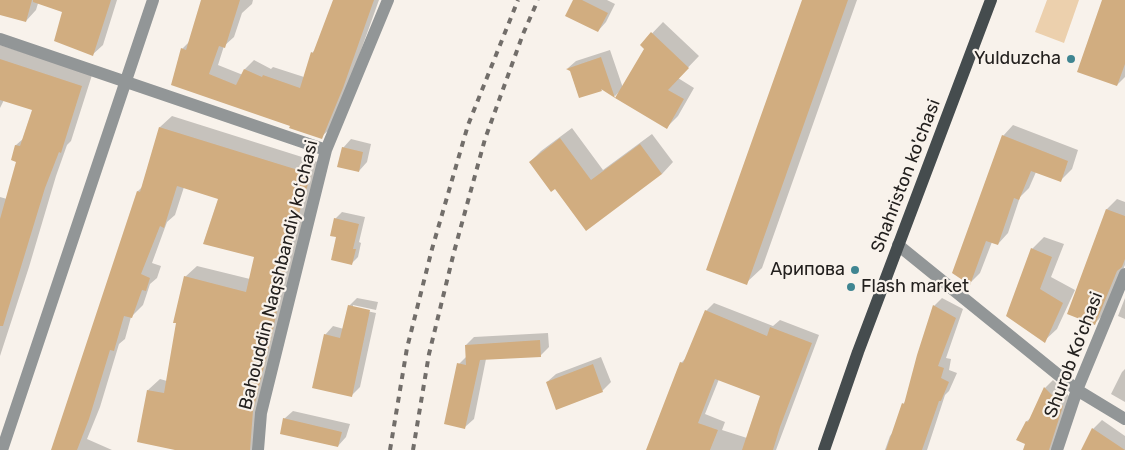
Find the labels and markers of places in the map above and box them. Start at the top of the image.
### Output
place label: Yulduzcha [974,48,1061,70]
marker: Yulduzcha [1065,53,1077,65]
place label: Арипова [770,259,845,281]
marker: Арипова [849,264,861,276]
place label: Flash market [861,276,969,298]
marker: Flash market [845,281,857,293]

